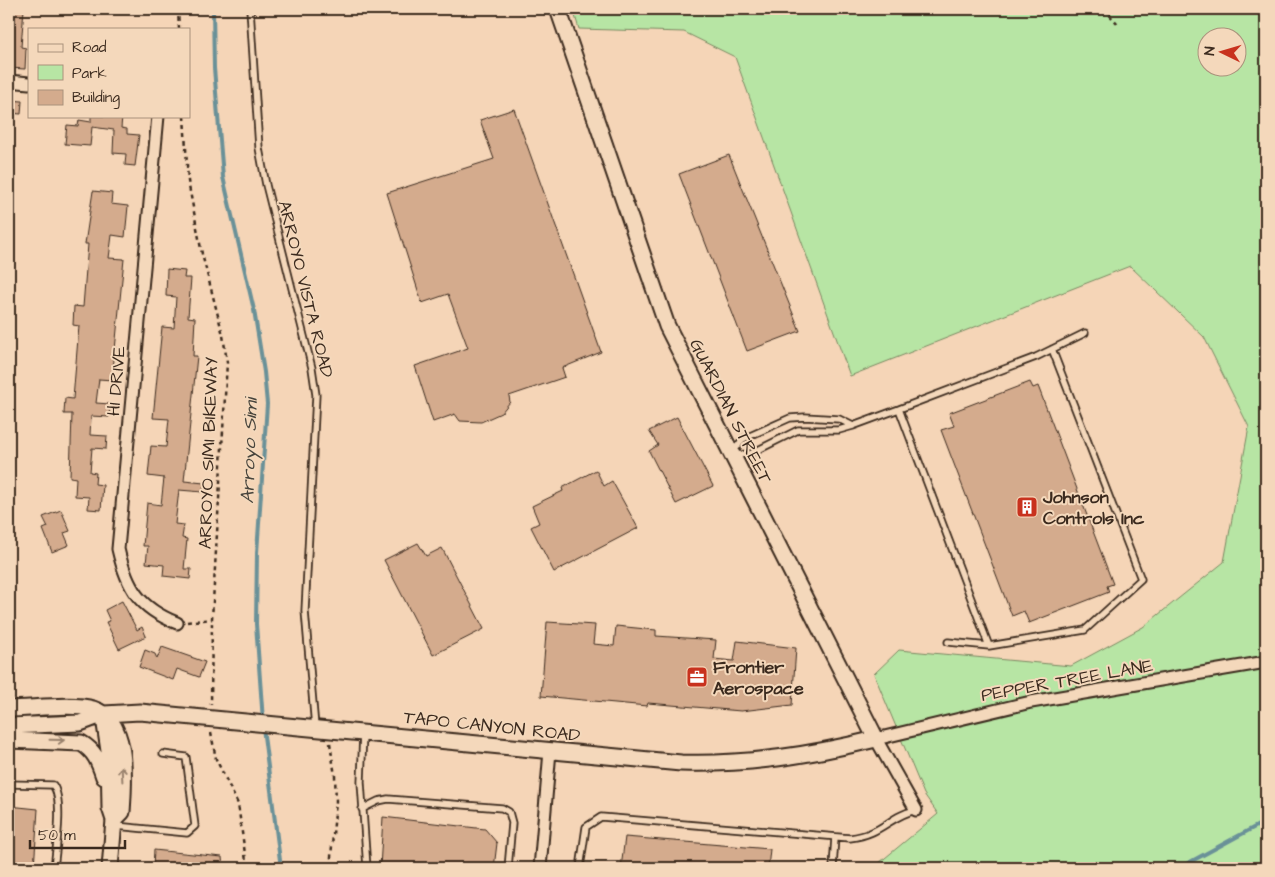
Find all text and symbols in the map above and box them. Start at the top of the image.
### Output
legend [28,28,190,118]
north arrow [1198,28,1248,78]
text: Road [72,37,107,58]
text: N [1200,45,1220,56]
text: Park [72,63,107,84]
text: Building [72,87,120,109]
street label: ARROYO VISTA ROAD [271,198,340,381]
street label: GUARDIAN STREET [683,334,778,489]
street label: HI DRIVE [101,345,132,417]
street label: ARROYO SIMI BIKEWAY [193,356,224,550]
water label: Arroyo Simi [234,396,265,504]
place label: Johnson Controls Inc [1042,485,1145,531]
building icon: Johnson Controls Inc [1015,495,1039,519]
street label: PEPPER TREE LANE [979,653,1155,708]
place label: Frontier Aerospace [713,655,804,701]
office icon: Frontier Aerospace [685,665,709,689]
street label: TAPO CANYON ROAD [402,705,582,748]
one-way arrow [49,735,65,745]
one-way arrow [117,766,127,782]
scale bar [30,817,125,849]
text: 50 m [38,825,76,846]

